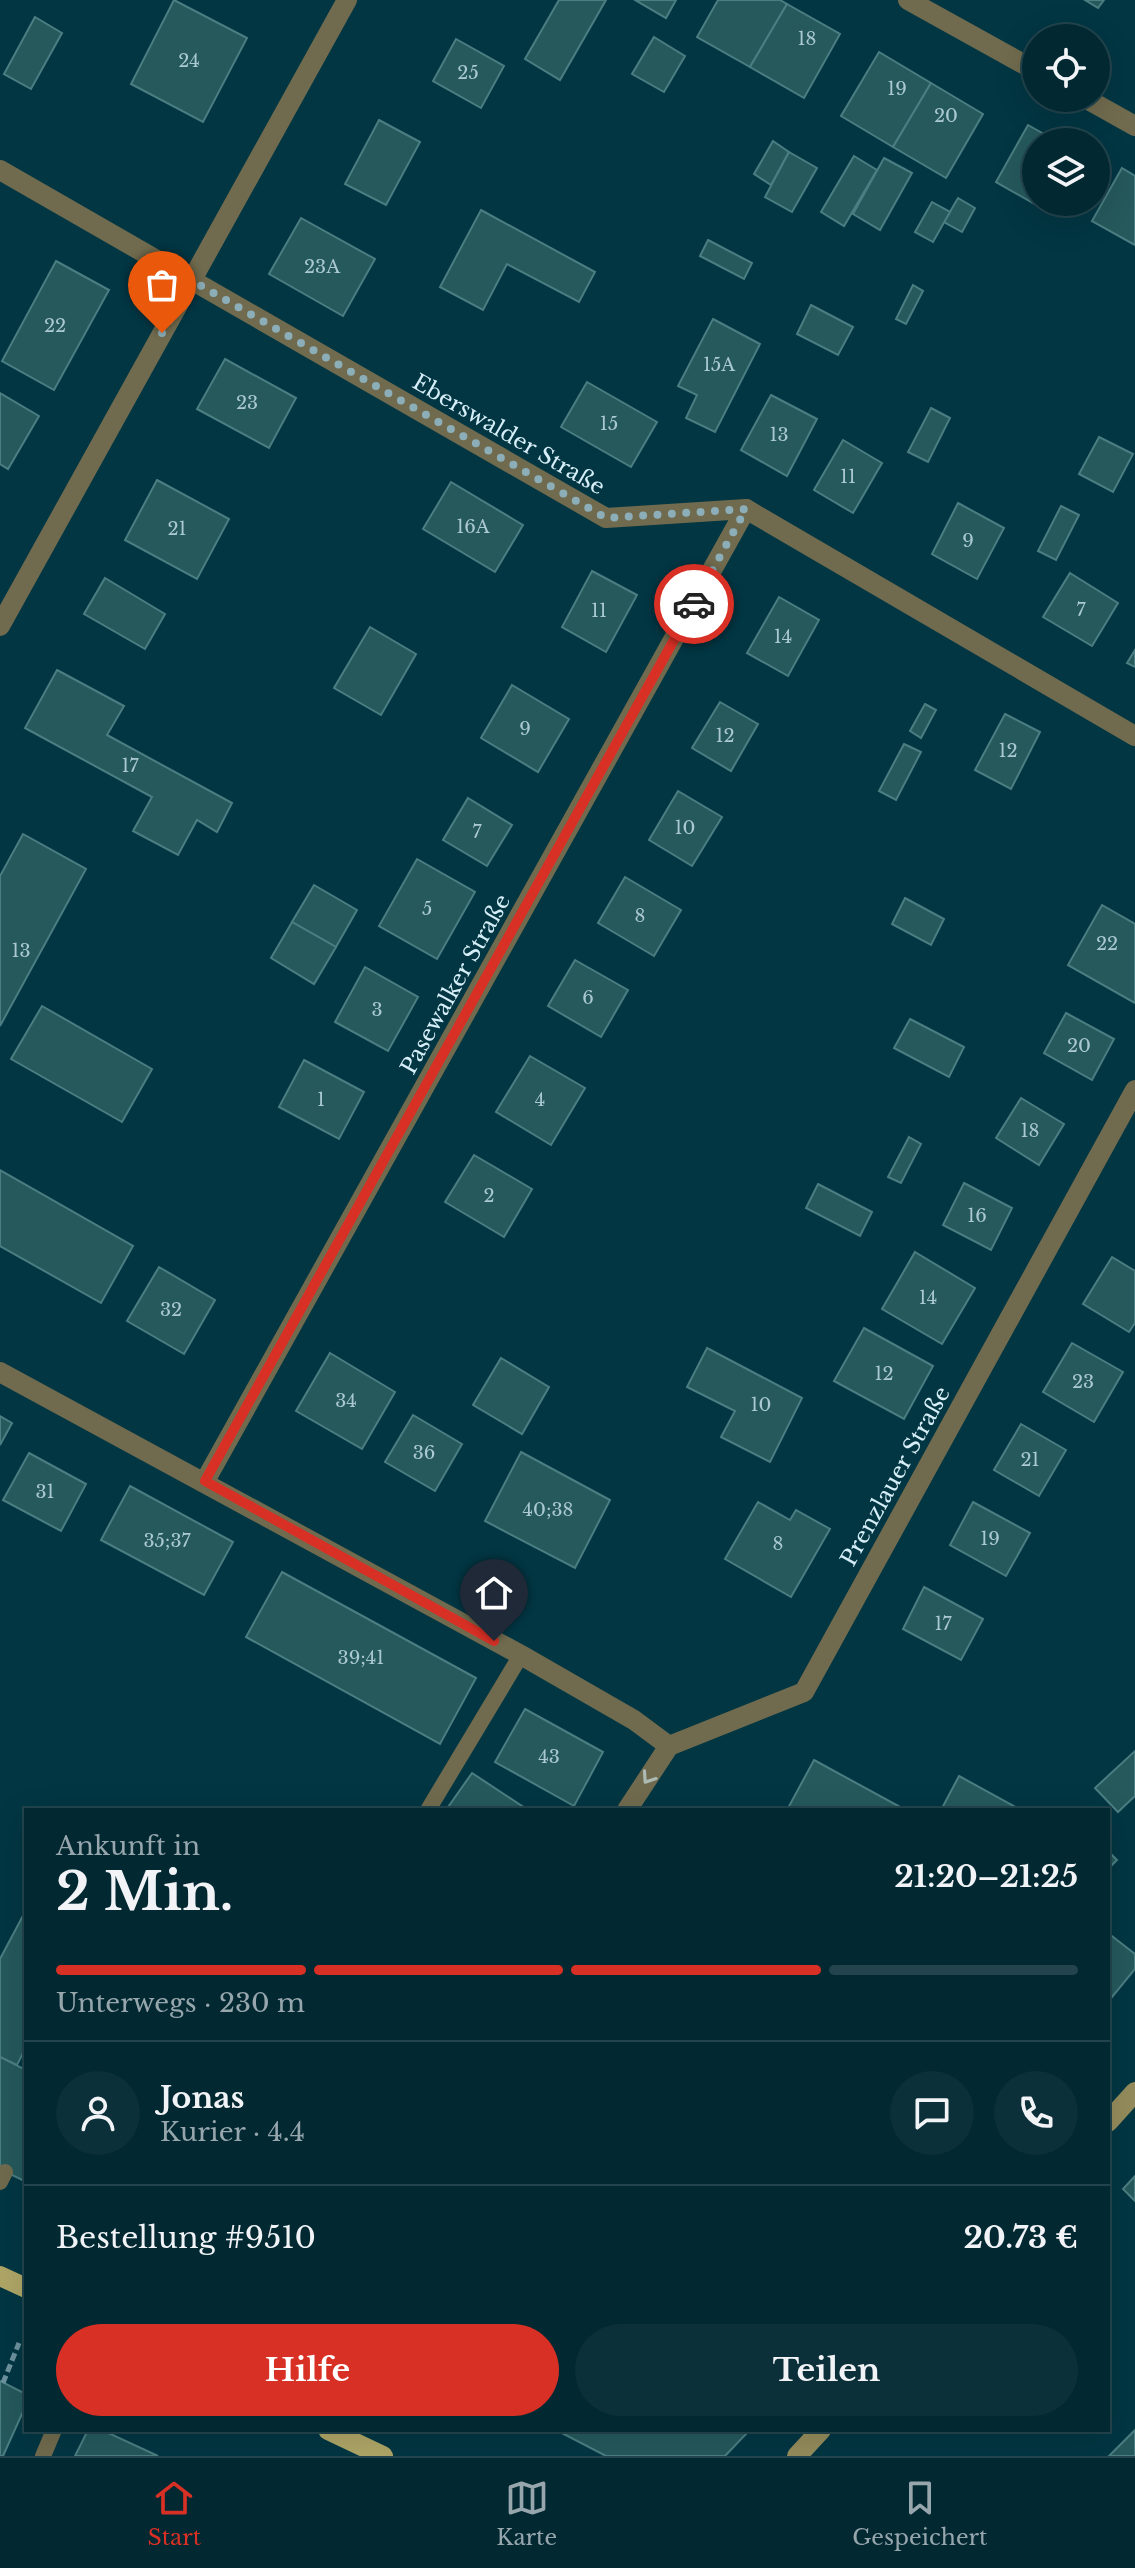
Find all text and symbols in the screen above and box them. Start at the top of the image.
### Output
map controls [1022,24,1110,216]
button: locate [1022,24,1110,112]
house number: 18 [798,28,816,50]
house number: 24 [178,50,200,72]
house number: 25 [457,62,479,84]
house number: 19 [887,78,907,100]
house number: 20 [934,105,958,127]
button: layers [1022,128,1110,216]
pin [128,251,196,333]
house number: 23A [304,256,341,278]
icon: bag [140,263,184,307]
house number: 22 [44,315,66,337]
house number: 15A [703,354,736,376]
street label: Eberswalder Straße [408,368,610,501]
house number: 23 [236,392,258,414]
house number: 15 [600,413,618,435]
house number: 13 [769,424,789,446]
house number: 11 [840,466,856,488]
house number: 16A [456,516,491,538]
house number: 21 [167,518,187,540]
house number: 9 [962,530,974,552]
courier [654,564,734,644]
icon: car [672,582,716,626]
house number: 7 [1076,599,1086,621]
house number: 11 [591,600,607,622]
house number: 14 [774,626,792,648]
house number: 9 [519,718,531,740]
house number: 12 [715,725,735,747]
house number: 12 [998,740,1018,762]
house number: 17 [121,755,139,777]
house number: 10 [675,817,695,839]
house number: 7 [472,821,482,843]
street label: Pasewalker Straße [395,890,516,1079]
house number: 5 [422,898,432,920]
house number: 8 [635,905,645,927]
house number: 22 [1096,933,1118,955]
house number: 13 [11,940,31,962]
house number: 6 [582,987,594,1009]
house number: 3 [371,999,383,1021]
house number: 20 [1067,1035,1091,1057]
house number: 1 [317,1089,325,1111]
house number: 4 [535,1089,545,1111]
house number: 18 [1021,1120,1039,1142]
house number: 2 [483,1185,495,1207]
house number: 16 [967,1205,987,1227]
house number: 14 [919,1287,937,1309]
house number: 32 [160,1299,182,1321]
house number: 12 [874,1363,894,1385]
house number: 23 [1072,1371,1094,1393]
street label: Prenzlauer Straße [835,1382,956,1571]
house number: 34 [335,1390,357,1412]
house number: 10 [751,1394,771,1416]
house number: 36 [413,1442,435,1464]
house number: 21 [1020,1449,1040,1471]
house number: 31 [35,1481,55,1503]
house number: 40;38 [523,1499,573,1521]
house number: 19 [980,1528,1000,1550]
house number: 35;37 [143,1530,191,1552]
house number: 8 [773,1533,783,1555]
pin [460,1559,528,1641]
icon: home [472,1571,516,1615]
house number: 17 [934,1613,952,1635]
house number: 39;41 [338,1647,384,1669]
house number: 43 [538,1746,560,1768]
one-way arrow [643,1770,658,1784]
text: Ankunft in [56,1830,200,1862]
text: 21:20–21:25 [894,1858,1078,1895]
text: 2 Min. [56,1860,233,1924]
text: Unterwegs · 230 m [56,1987,305,2019]
button: person [56,2071,140,2155]
button: chat [890,2071,974,2155]
button: phone [994,2071,1078,2155]
text: Jonas [160,2079,244,2116]
text: Kurier · 4.4 [160,2116,305,2148]
text: Bestellung #9510 [56,2219,316,2256]
text: 20.73 € [964,2219,1078,2256]
button: Hilfe [56,2324,559,2416]
button: Teilen [575,2324,1078,2416]
tab: Start [148,2476,201,2551]
tab: Karte [496,2476,557,2551]
tab: Gespeichert [852,2476,987,2551]

